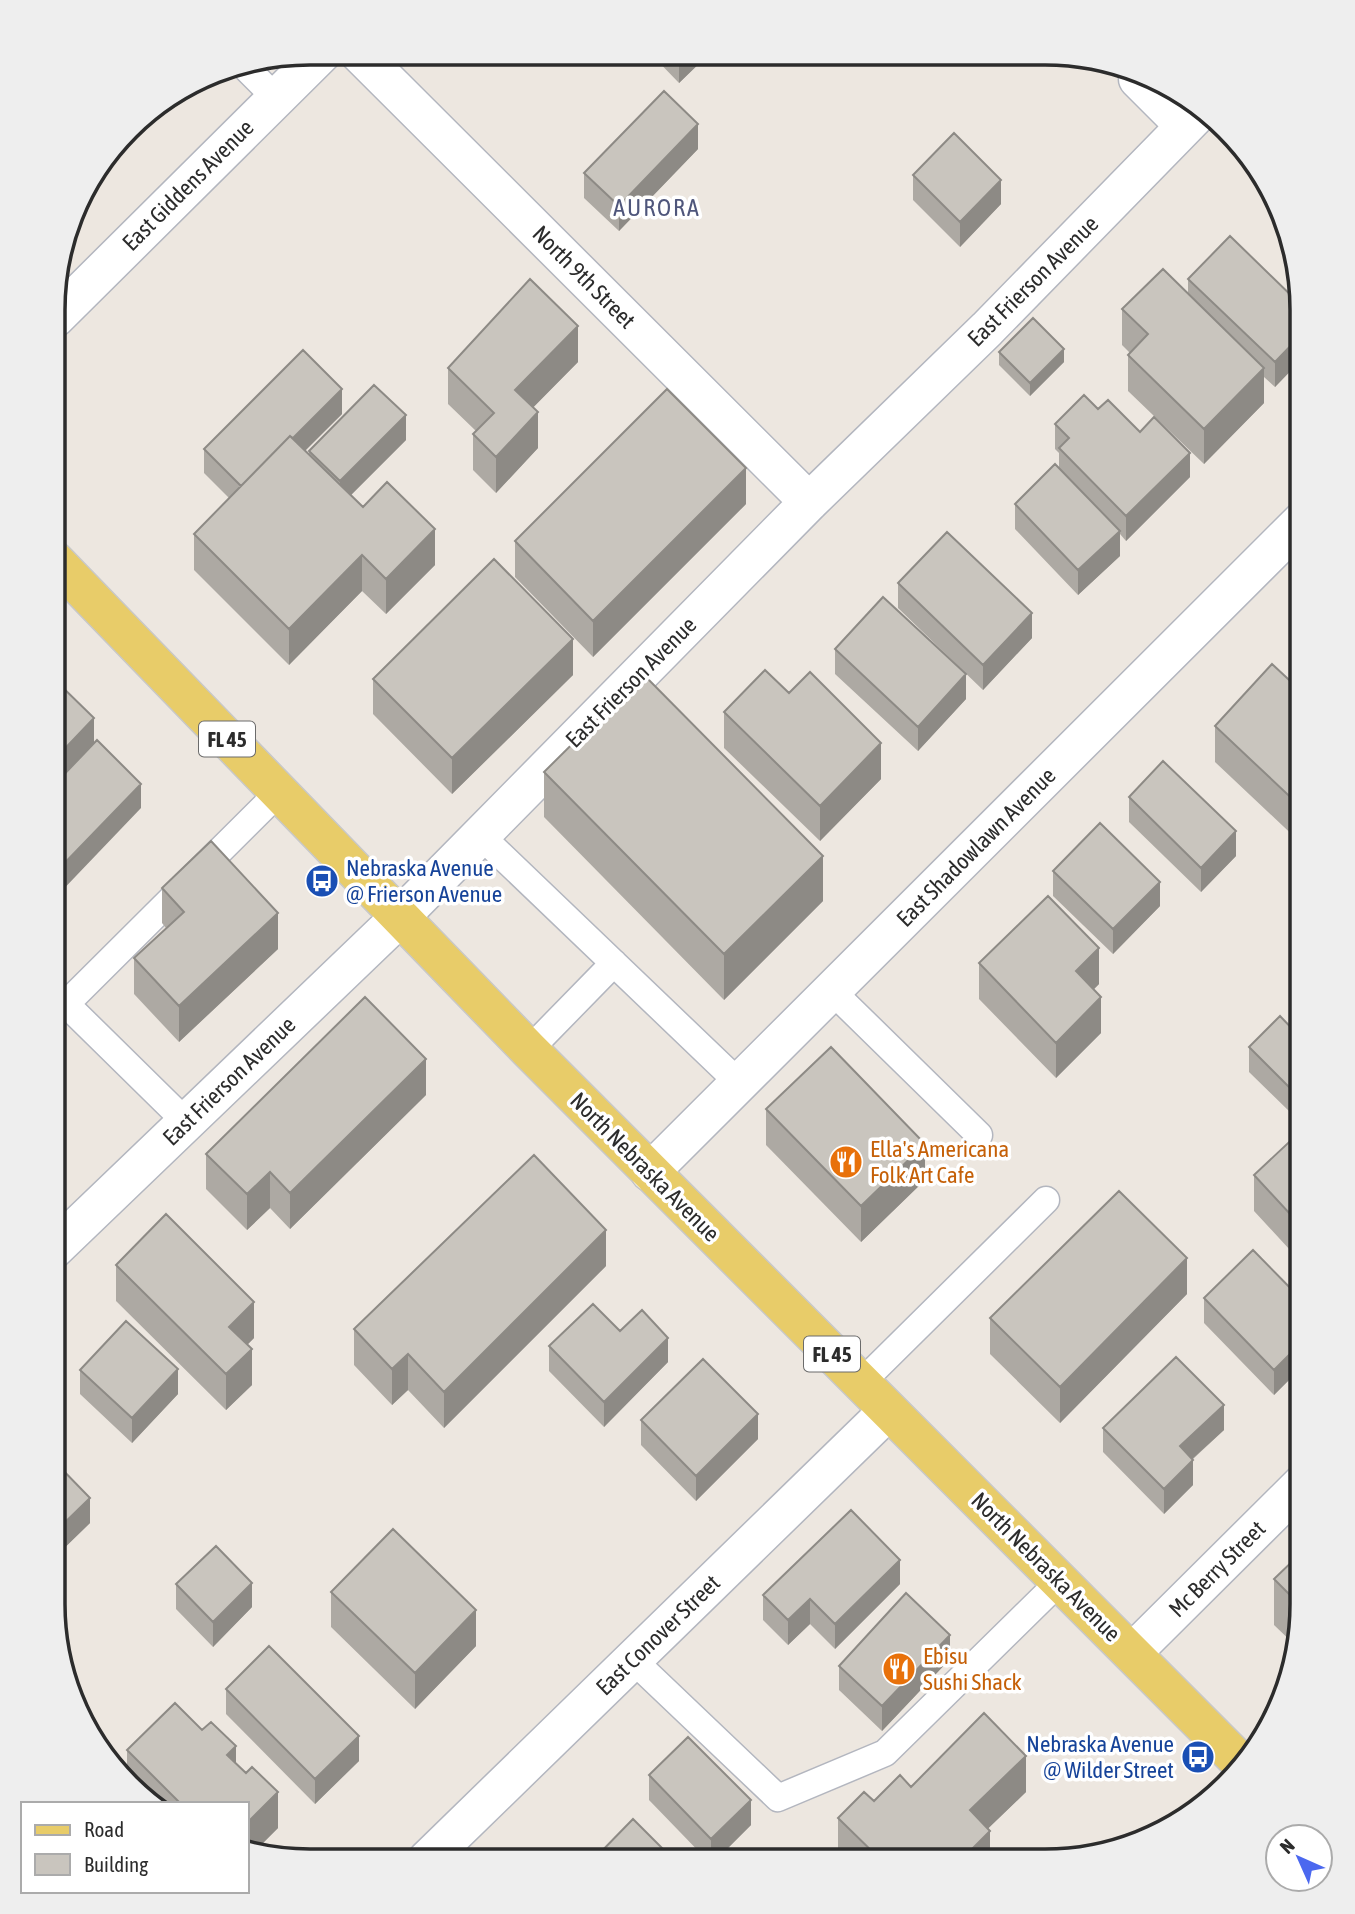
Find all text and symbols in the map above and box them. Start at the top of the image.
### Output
street label: East Giddens Avenue [117,114,259,256]
district label: AURORA [613,194,701,221]
street label: East Frierson Avenue [962,210,1104,352]
street label: North 9th Street [527,220,641,334]
street label: East Frierson Avenue [560,611,702,753]
road number: FL 45 [199,722,255,756]
street label: East Shadowlawn Avenue [891,762,1061,932]
place label: Nebraska Avenue @ Frierson Avenue [346,855,502,907]
bus stop icon: Nebraska Avenue @ Frierson Avenue [303,862,341,900]
street label: East Frierson Avenue [158,1011,300,1151]
street label: North Nebraska Avenue [565,1087,725,1247]
place label: Ella's Americana Folk Art Cafe [870,1136,1009,1188]
restaurant icon: Ella's Americana Folk Art Cafe [827,1143,865,1181]
road number: FL 45 [804,1336,860,1372]
street label: North Nebraska Avenue [966,1487,1126,1647]
street label: Mc Berry Street [1164,1516,1270,1622]
street label: East Conover Street [591,1570,725,1700]
place label: Ebisu Sushi Shack [923,1643,1022,1695]
restaurant icon: Ebisu Sushi Shack [880,1650,918,1688]
place label: Nebraska Avenue @ Wilder Street [1026,1731,1174,1783]
bus stop icon: Nebraska Avenue @ Wilder Street [1179,1738,1217,1776]
legend [21,1802,248,1893]
text: Road [84,1817,124,1841]
north arrow [1264,1823,1334,1893]
text: N [1275,1834,1299,1858]
text: Building [84,1852,148,1876]

